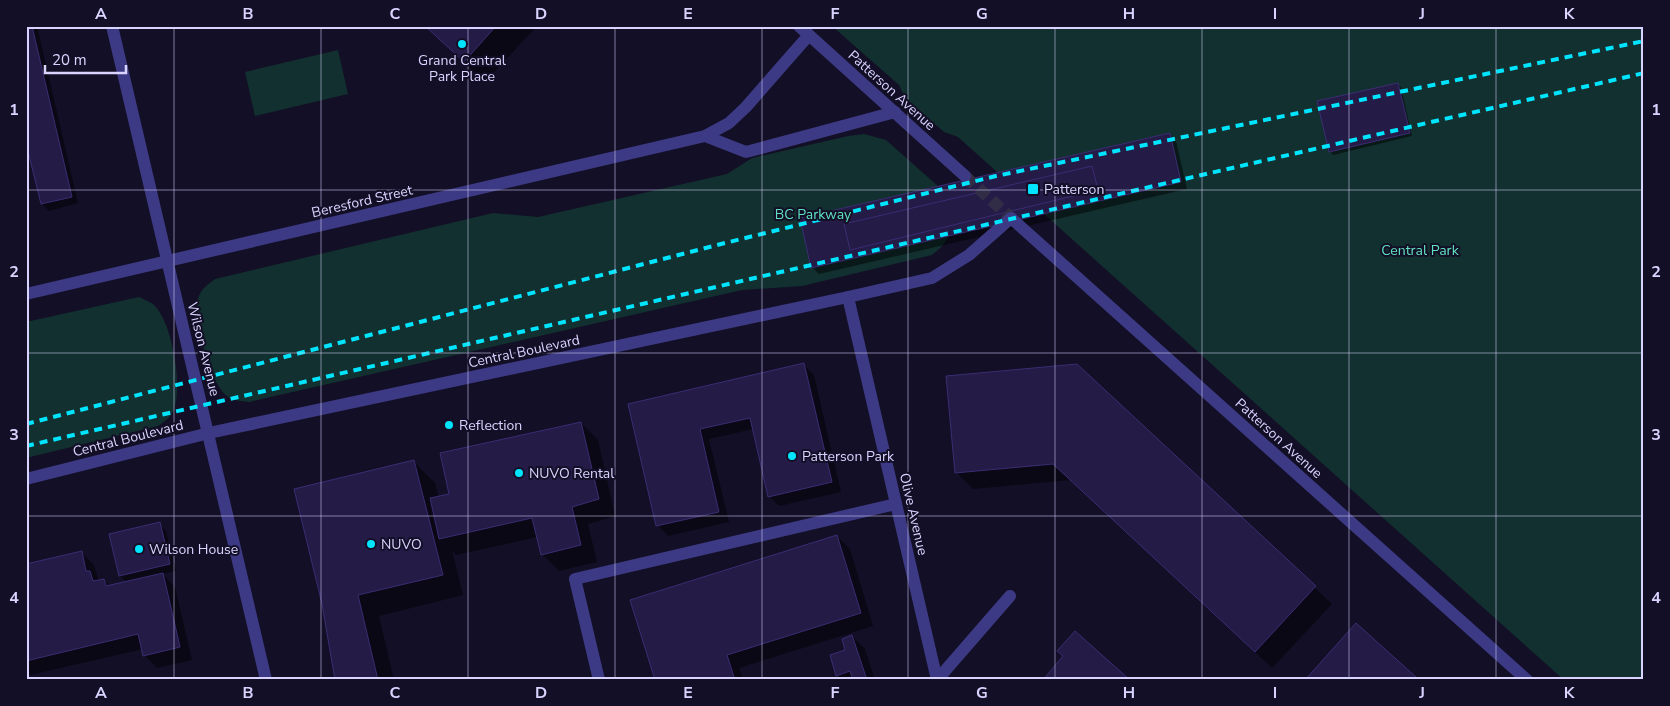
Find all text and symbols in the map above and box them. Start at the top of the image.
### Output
text: A [95,3,107,25]
text: B [242,3,254,25]
text: C [390,3,401,25]
text: D [535,3,547,25]
text: E [683,3,693,25]
text: F [831,3,840,25]
text: G [976,3,988,25]
text: H [1123,3,1135,25]
text: I [1273,3,1277,25]
text: J [1418,3,1425,25]
text: K [1564,3,1576,25]
marker: Grand Central Park Place [456,38,468,50]
scale bar [45,42,126,74]
street label: Patterson Avenue [844,46,939,135]
text: 20 m [52,50,87,70]
place label: Grand Central Park Place [418,51,507,86]
text: 1 [9,99,19,121]
text: 1 [1651,99,1661,121]
place label: Patterson [1044,180,1104,199]
street label: Beresford Street [310,181,415,222]
marker: Patterson [1026,182,1040,196]
park label: BC Parkway [775,205,852,224]
park label: Central Park [1381,241,1460,260]
text: 2 [9,261,19,283]
text: 2 [1651,261,1661,283]
street label: Wilson Avenue [183,300,224,398]
street label: Central Boulevard [467,330,582,373]
street label: Patterson Avenue [1231,394,1326,483]
street label: Central Boulevard [71,416,185,461]
place label: Reflection [459,416,522,435]
marker: Reflection [443,419,455,431]
text: 3 [9,424,19,446]
text: 3 [1651,424,1661,446]
place label: Patterson Park [802,447,895,466]
marker: Patterson Park [786,450,798,462]
place label: NUVO Rental [529,464,615,483]
marker: NUVO Rental [513,467,525,479]
street label: Olive Avenue [895,471,932,557]
place label: NUVO [381,535,422,554]
marker: NUVO [365,538,377,550]
place label: Wilson House [149,540,238,559]
marker: Wilson House [133,543,145,555]
text: 4 [9,587,19,609]
text: 4 [1651,587,1661,609]
text: A [95,682,107,704]
text: B [242,682,254,704]
text: C [390,682,401,704]
text: D [535,682,547,704]
text: E [683,682,693,704]
text: F [831,682,840,704]
text: G [976,682,988,704]
text: H [1123,682,1135,704]
text: I [1273,682,1277,704]
text: J [1418,682,1425,704]
text: K [1564,682,1576,704]

